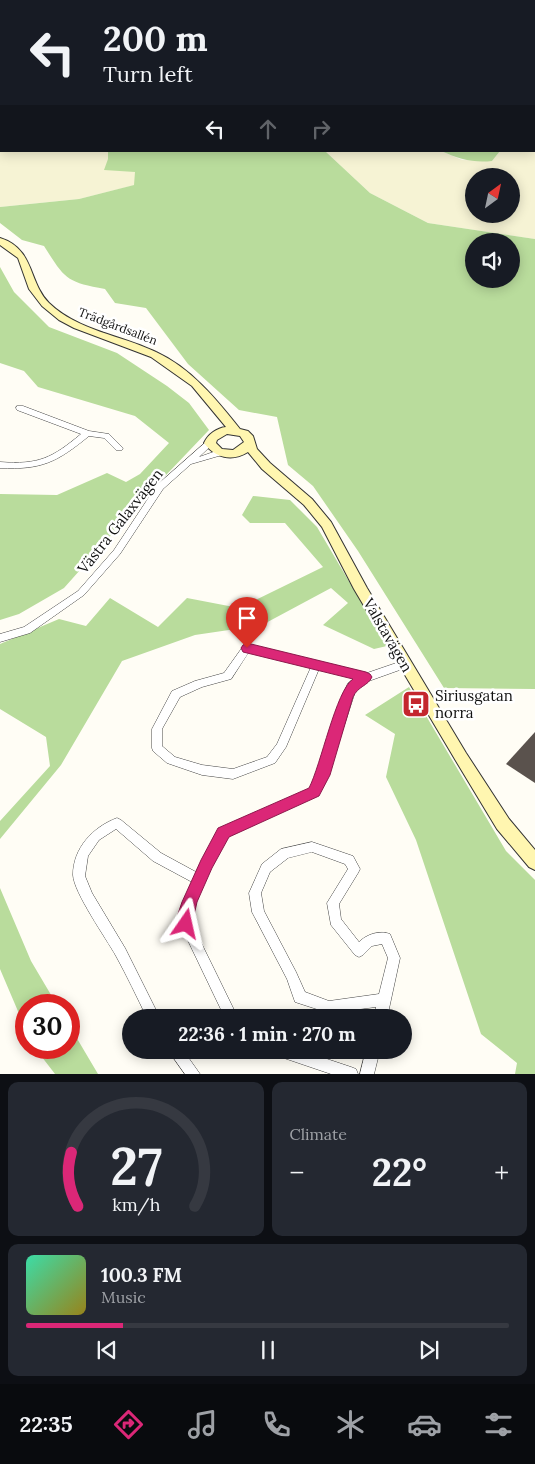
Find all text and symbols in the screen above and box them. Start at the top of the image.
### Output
text: 200 m [103,16,208,61]
icon: left [20,20,85,85]
text: Turn left [103,60,193,88]
icon: left [201,115,229,143]
icon: ahead [254,115,282,143]
icon: right [307,115,335,143]
north arrow [465,168,520,222]
map controls [465,168,520,288]
button: sound [465,233,520,288]
street label: Trädgårdsallén [76,304,160,348]
street label: Västra Galaxvägen [73,465,167,578]
street label: Valstavägen [359,594,417,675]
pin [226,597,268,648]
icon: arrive [233,604,261,632]
place label: Siriusgatan norra [435,686,513,722]
bus stop icon: Siriusgatan norra [401,689,431,719]
position arrow [159,897,211,949]
speed limit sign: 30 [15,994,80,1059]
text: 22:36 · 1 min · 270 m [178,1022,356,1046]
text: Climate [290,1124,347,1144]
text: 27 [110,1133,162,1199]
text: 22° [372,1148,427,1196]
text: − [290,1155,304,1191]
text: + [494,1155,509,1191]
text: km/h [112,1193,160,1216]
text: 100.3 FM [101,1263,182,1287]
text: Music [101,1287,146,1307]
icon: previous [93,1336,121,1364]
icon: pause [254,1336,282,1364]
icon: next [415,1336,443,1364]
icon: directions [111,1407,146,1442]
icon: music [185,1407,220,1442]
icon: phone [259,1407,294,1442]
icon: climate [333,1407,368,1442]
icon: car [407,1407,442,1442]
icon: filters [481,1407,516,1442]
text: 22:35 [19,1410,73,1438]

